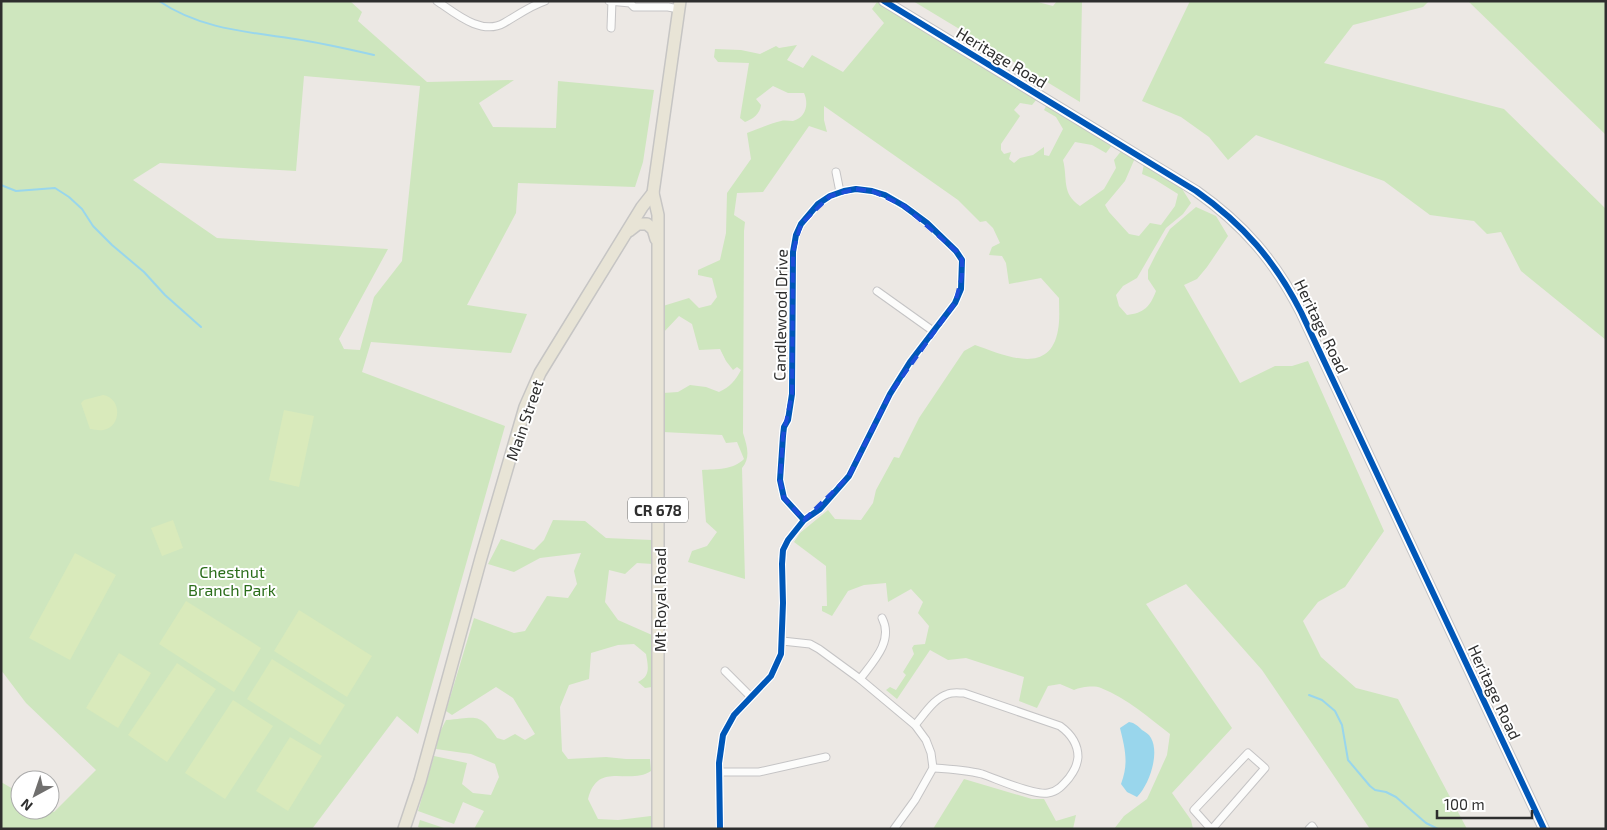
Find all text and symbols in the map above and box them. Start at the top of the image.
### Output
street label: Heritage Road [953,22,1051,92]
street label: Candlewood Drive [769,249,791,381]
street label: Heritage Road [1291,276,1353,376]
street label: Main Street [501,377,547,463]
road number: CR 678 [628,498,688,522]
street label: Mt Royal Road [650,548,669,652]
park label: Chestnut Branch Park [188,562,276,599]
street label: Heritage Road [1465,642,1525,742]
north arrow [10,770,60,820]
scale bar [1437,788,1532,820]
text: 100 m [1444,795,1485,813]
text: N [17,796,36,815]

